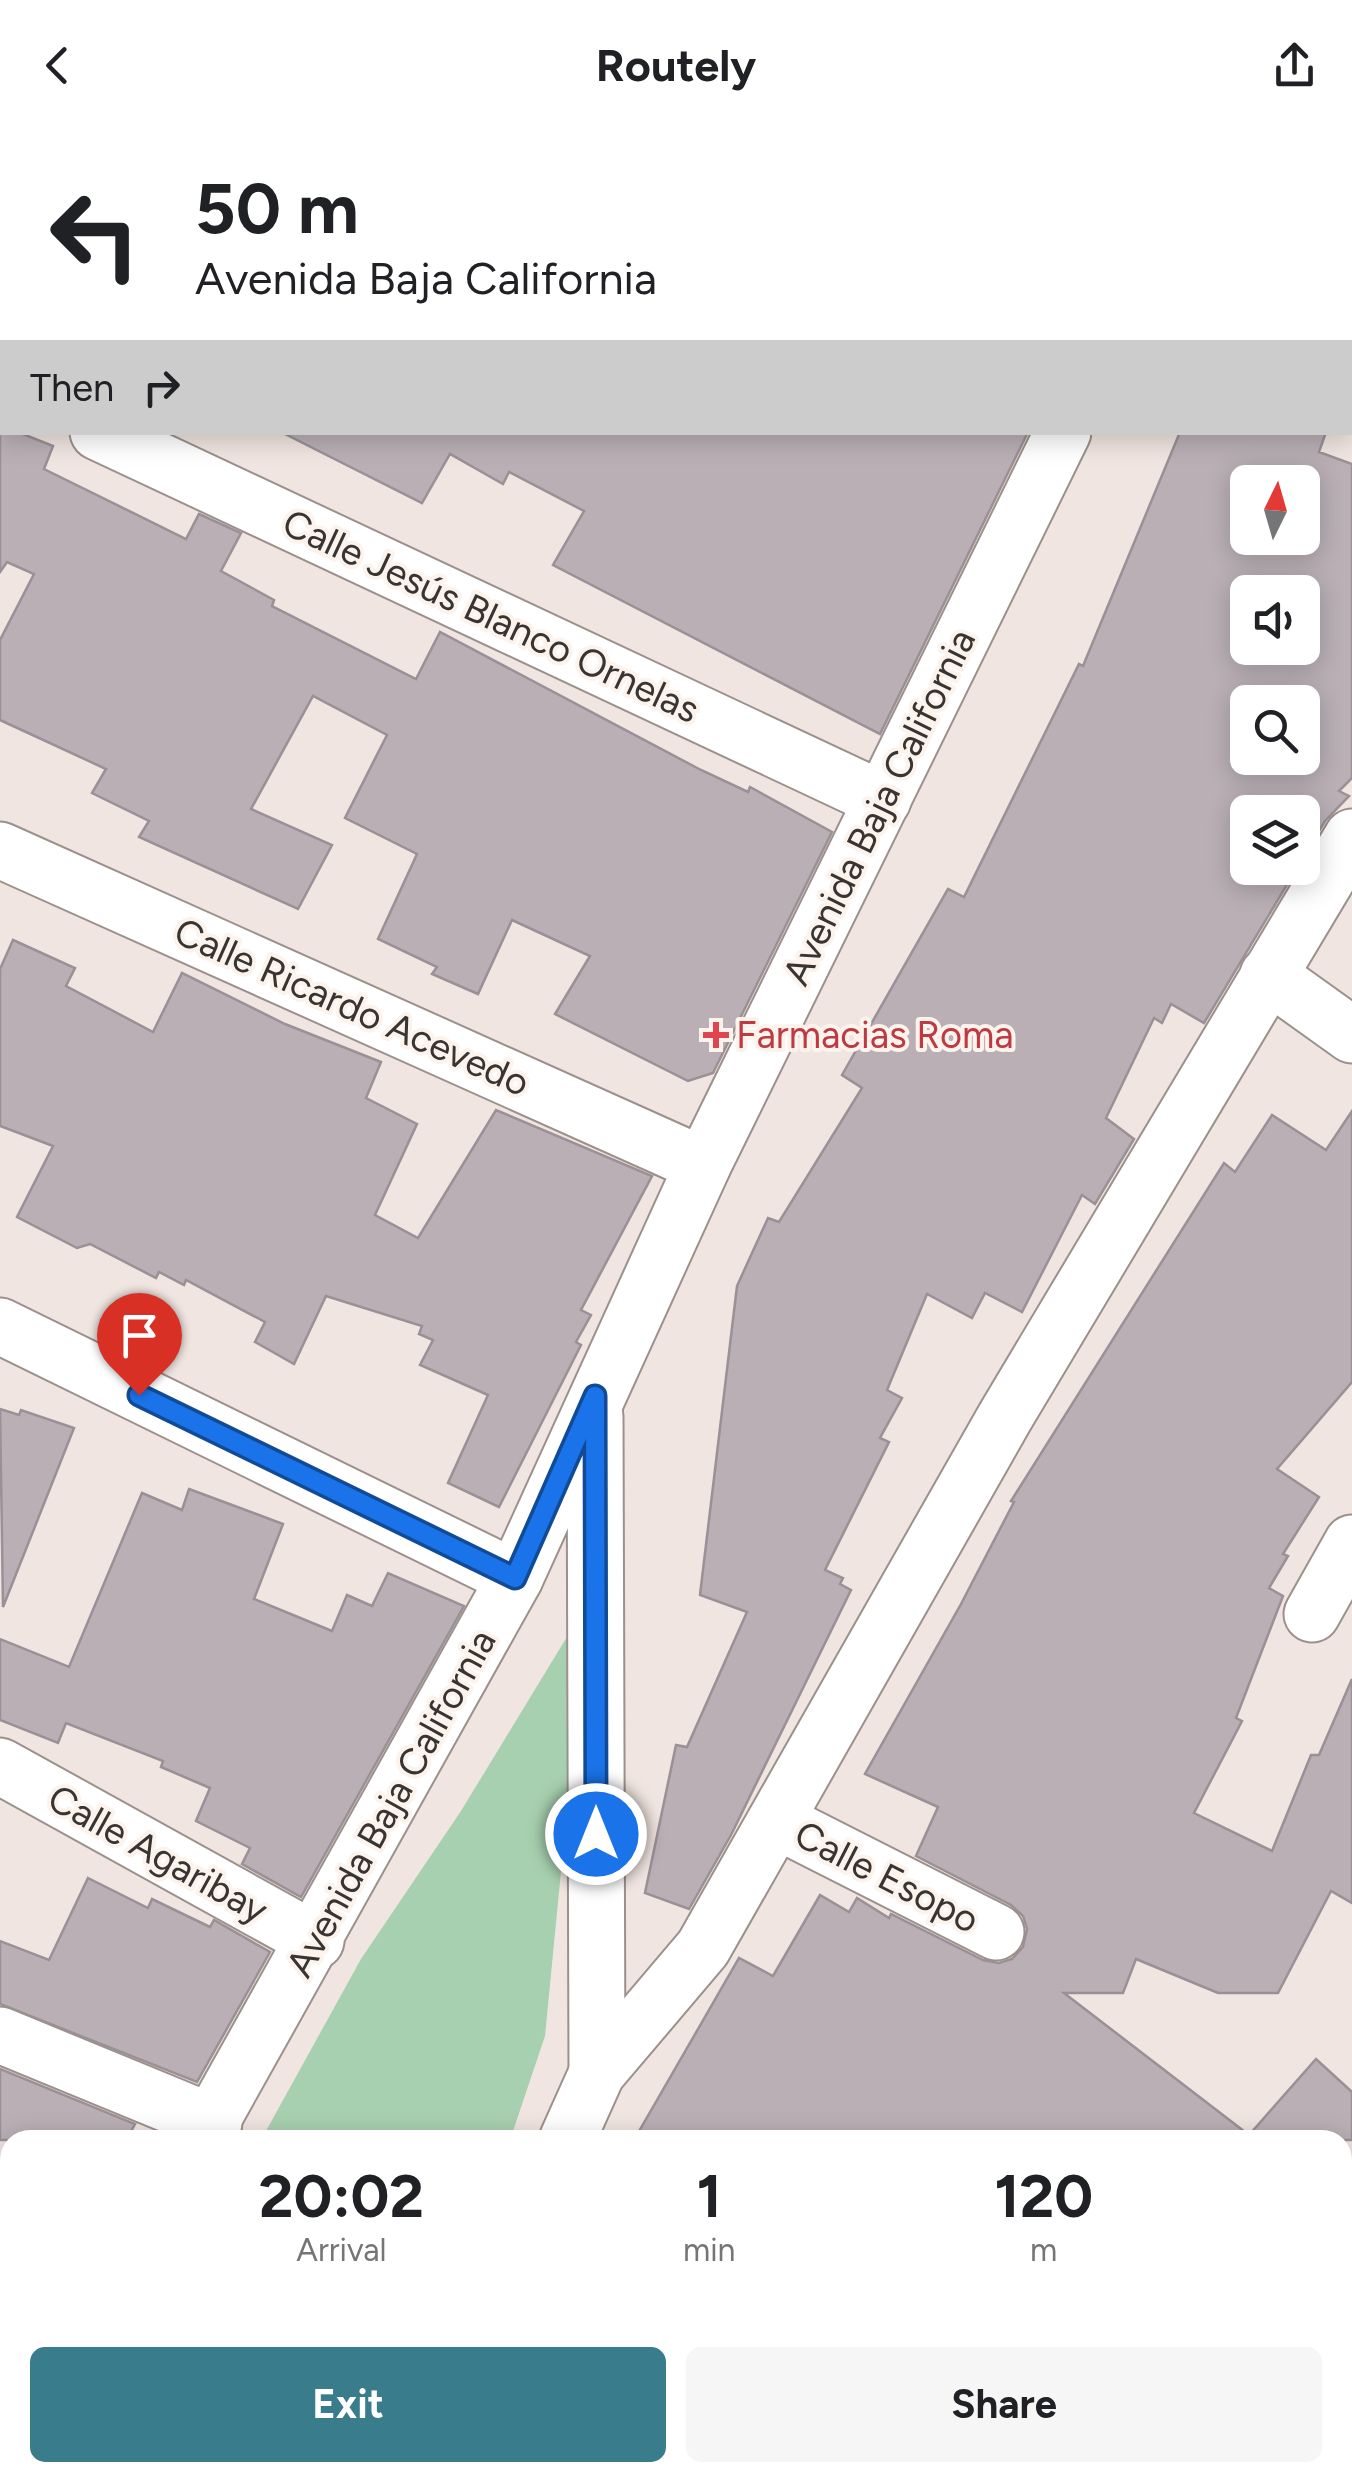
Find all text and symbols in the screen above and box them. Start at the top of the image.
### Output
icon: back [30,38,85,93]
text: Routely [596,38,756,92]
icon: share [1267,38,1322,93]
text: 50 m [195,166,359,251]
icon: left [30,170,160,300]
text: Avenida Baja California [195,251,657,305]
icon: right [134,360,189,415]
text: Then [30,365,114,411]
north arrow [1230,465,1320,555]
map controls [1230,465,1320,885]
street label: Calle Jesús Blanco Ornelas [276,499,706,733]
button: sound [1230,575,1320,665]
street label: Avenida Baja California [773,622,985,992]
button: search [1230,685,1320,775]
button: layers [1230,795,1320,885]
street label: Calle Ricardo Acevedo [168,908,536,1106]
place label: Farmacias Roma [736,1012,1014,1058]
marker: Farmacias Roma [705,1024,727,1046]
pin [97,1293,182,1396]
icon: arrive [112,1308,167,1363]
street label: Avenida Baja California [276,1621,506,1985]
street label: Calle Agaribay [40,1775,276,1933]
position arrow [544,1782,648,1886]
street label: Calle Esopo [787,1811,987,1943]
text: 20:02 [259,2160,424,2232]
text: 1 [697,2160,722,2232]
text: 120 [994,2160,1093,2232]
text: Arrival [296,2231,387,2269]
text: min [683,2231,735,2269]
text: m [1030,2231,1057,2269]
button: Exit [30,2347,666,2462]
button: Share [686,2347,1322,2462]

